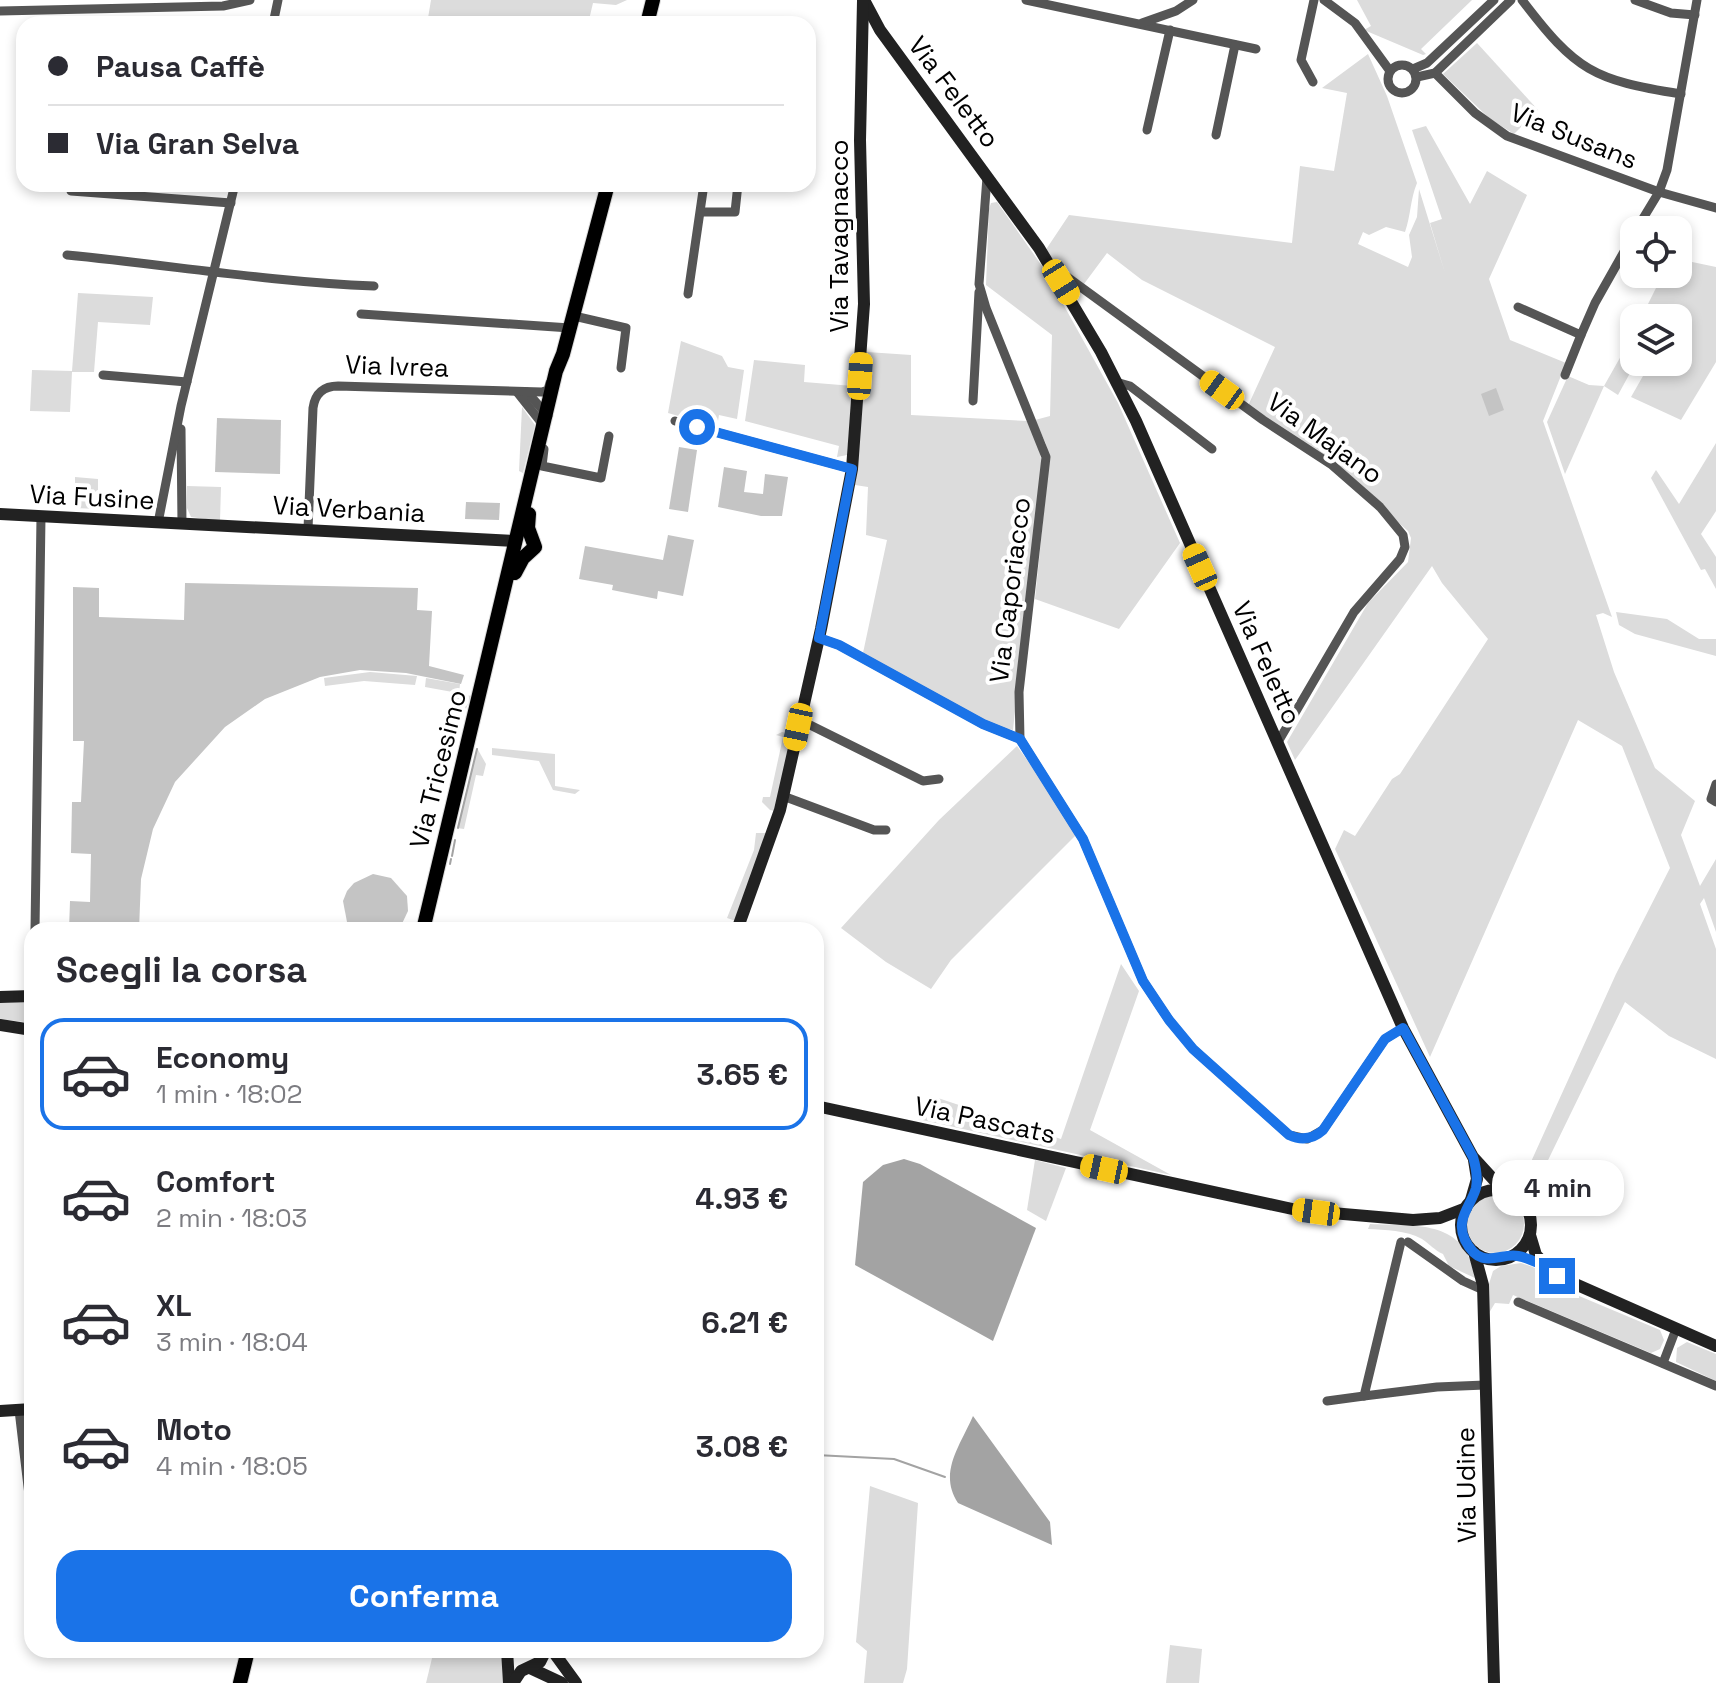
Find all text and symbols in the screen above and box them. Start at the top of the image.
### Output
street label: Via Feletto [901,29,1007,155]
text: Pausa Caffè [96,47,265,86]
street label: Via Susans [1505,95,1643,177]
text: Via Gran Selva [96,124,299,163]
street label: Via Tavagnacco [822,139,856,333]
map controls [1620,216,1692,376]
button: locate [1620,216,1692,288]
car [1038,255,1084,309]
button: layers [1620,304,1692,376]
street label: Via Ivrea [344,347,450,385]
car [846,351,874,401]
car [1196,366,1248,414]
street label: Via Majano [1260,385,1390,491]
route start [679,409,715,445]
street label: Via Fusine [28,477,156,517]
street label: Via Verbania [272,488,426,530]
street label: Via Caporiacco [982,495,1038,685]
car [1179,540,1221,594]
street label: Via Feletto [1225,596,1309,730]
street label: Via Tricesimo [402,686,474,852]
car [781,701,815,753]
text: Scegli la corsa [56,947,307,993]
icon: car [60,1038,132,1110]
text: Economy [156,1038,289,1077]
text: 3.65 € [697,1055,788,1094]
text: 1 min · 18:02 [156,1077,302,1111]
street label: Via Pascats [911,1088,1059,1152]
car [1078,1152,1130,1186]
callout: 4 min [1491,1160,1623,1216]
icon: car [60,1162,132,1234]
text: Comfort [156,1162,275,1201]
text: 4 min [1524,1171,1592,1205]
text: 4.93 € [695,1179,788,1218]
car [1291,1197,1341,1227]
text: 2 min · 18:03 [156,1201,307,1235]
route end [1539,1258,1575,1294]
icon: car [60,1286,132,1358]
text: XL [156,1286,192,1325]
text: 6.21 € [701,1303,788,1342]
text: 3 min · 18:04 [156,1325,308,1359]
icon: car [60,1410,132,1482]
text: Moto [156,1410,232,1449]
text: 3.08 € [696,1427,788,1466]
street label: Via Udine [1448,1427,1484,1543]
text: 4 min · 18:05 [156,1449,308,1483]
button: Conferma [56,1550,792,1642]

